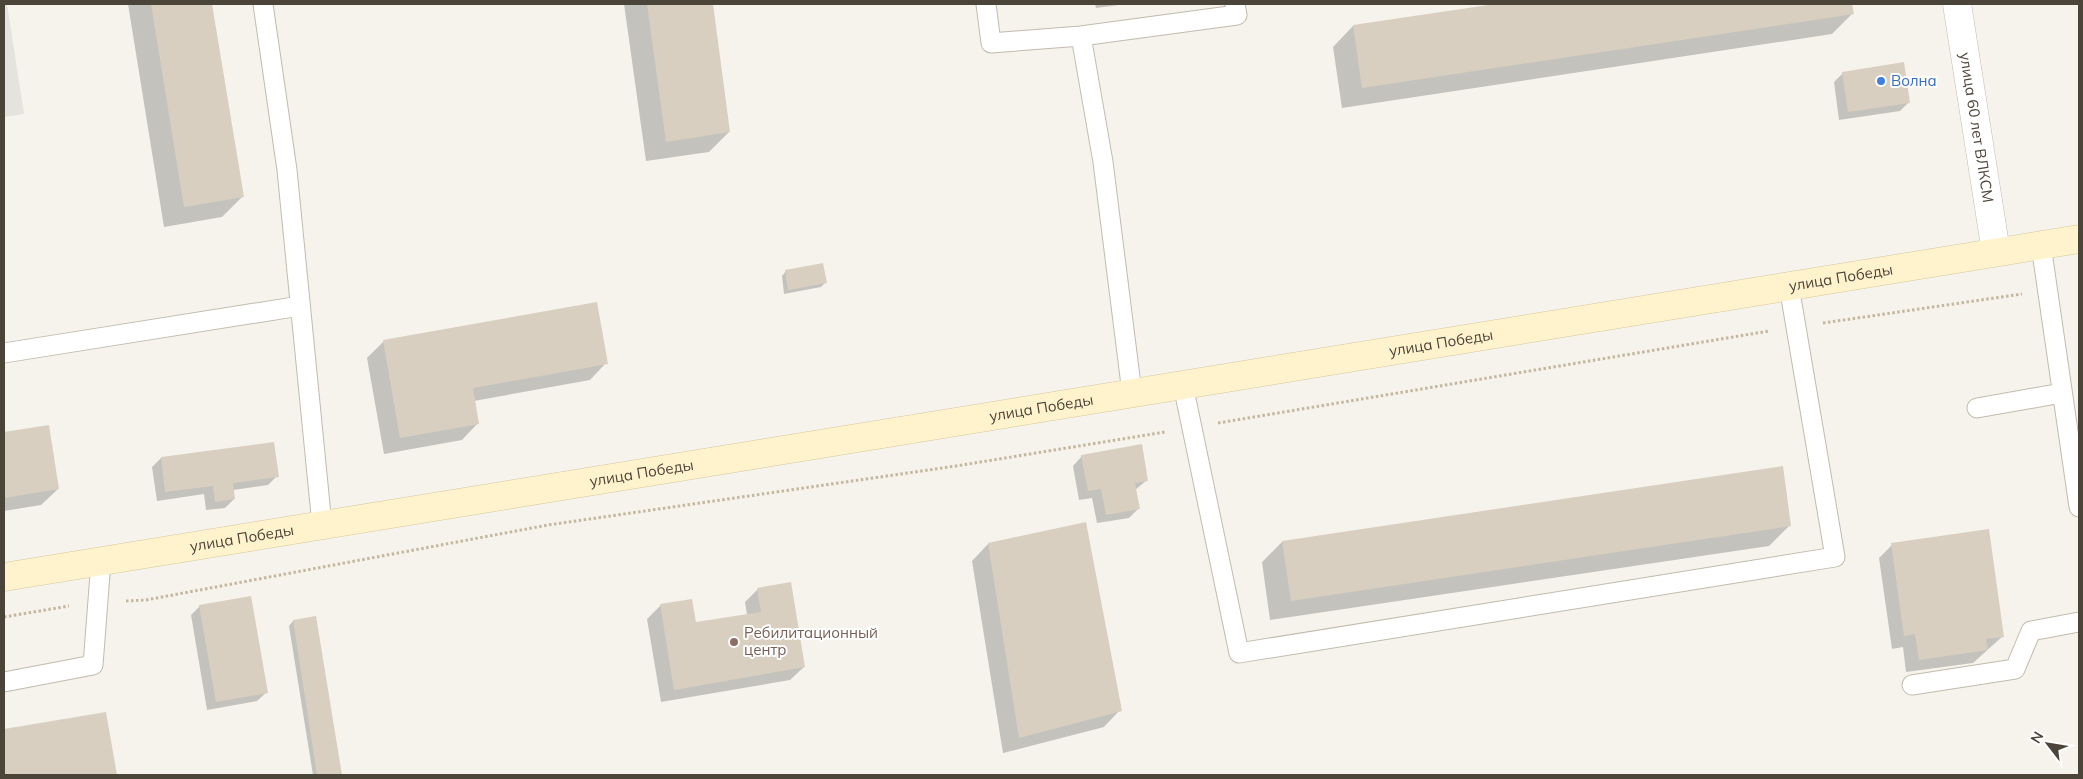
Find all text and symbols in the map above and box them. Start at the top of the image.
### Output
street label: улица 60 лет ВЛКСМ [1956,51,1998,204]
place label: Волна [1891,71,1937,90]
marker: Волна [1875,75,1887,87]
street label: улица Победы [1787,259,1894,295]
street label: улица Победы [1388,325,1494,360]
street label: улица Победы [988,390,1095,425]
street label: улица Победы [588,455,695,490]
street label: улица Победы [188,520,295,556]
place label: Ребилитационный центр [744,623,878,659]
marker: Ребилитационный центр [728,636,740,648]
north arrow [2023,719,2073,769]
text: N [2026,728,2047,746]

